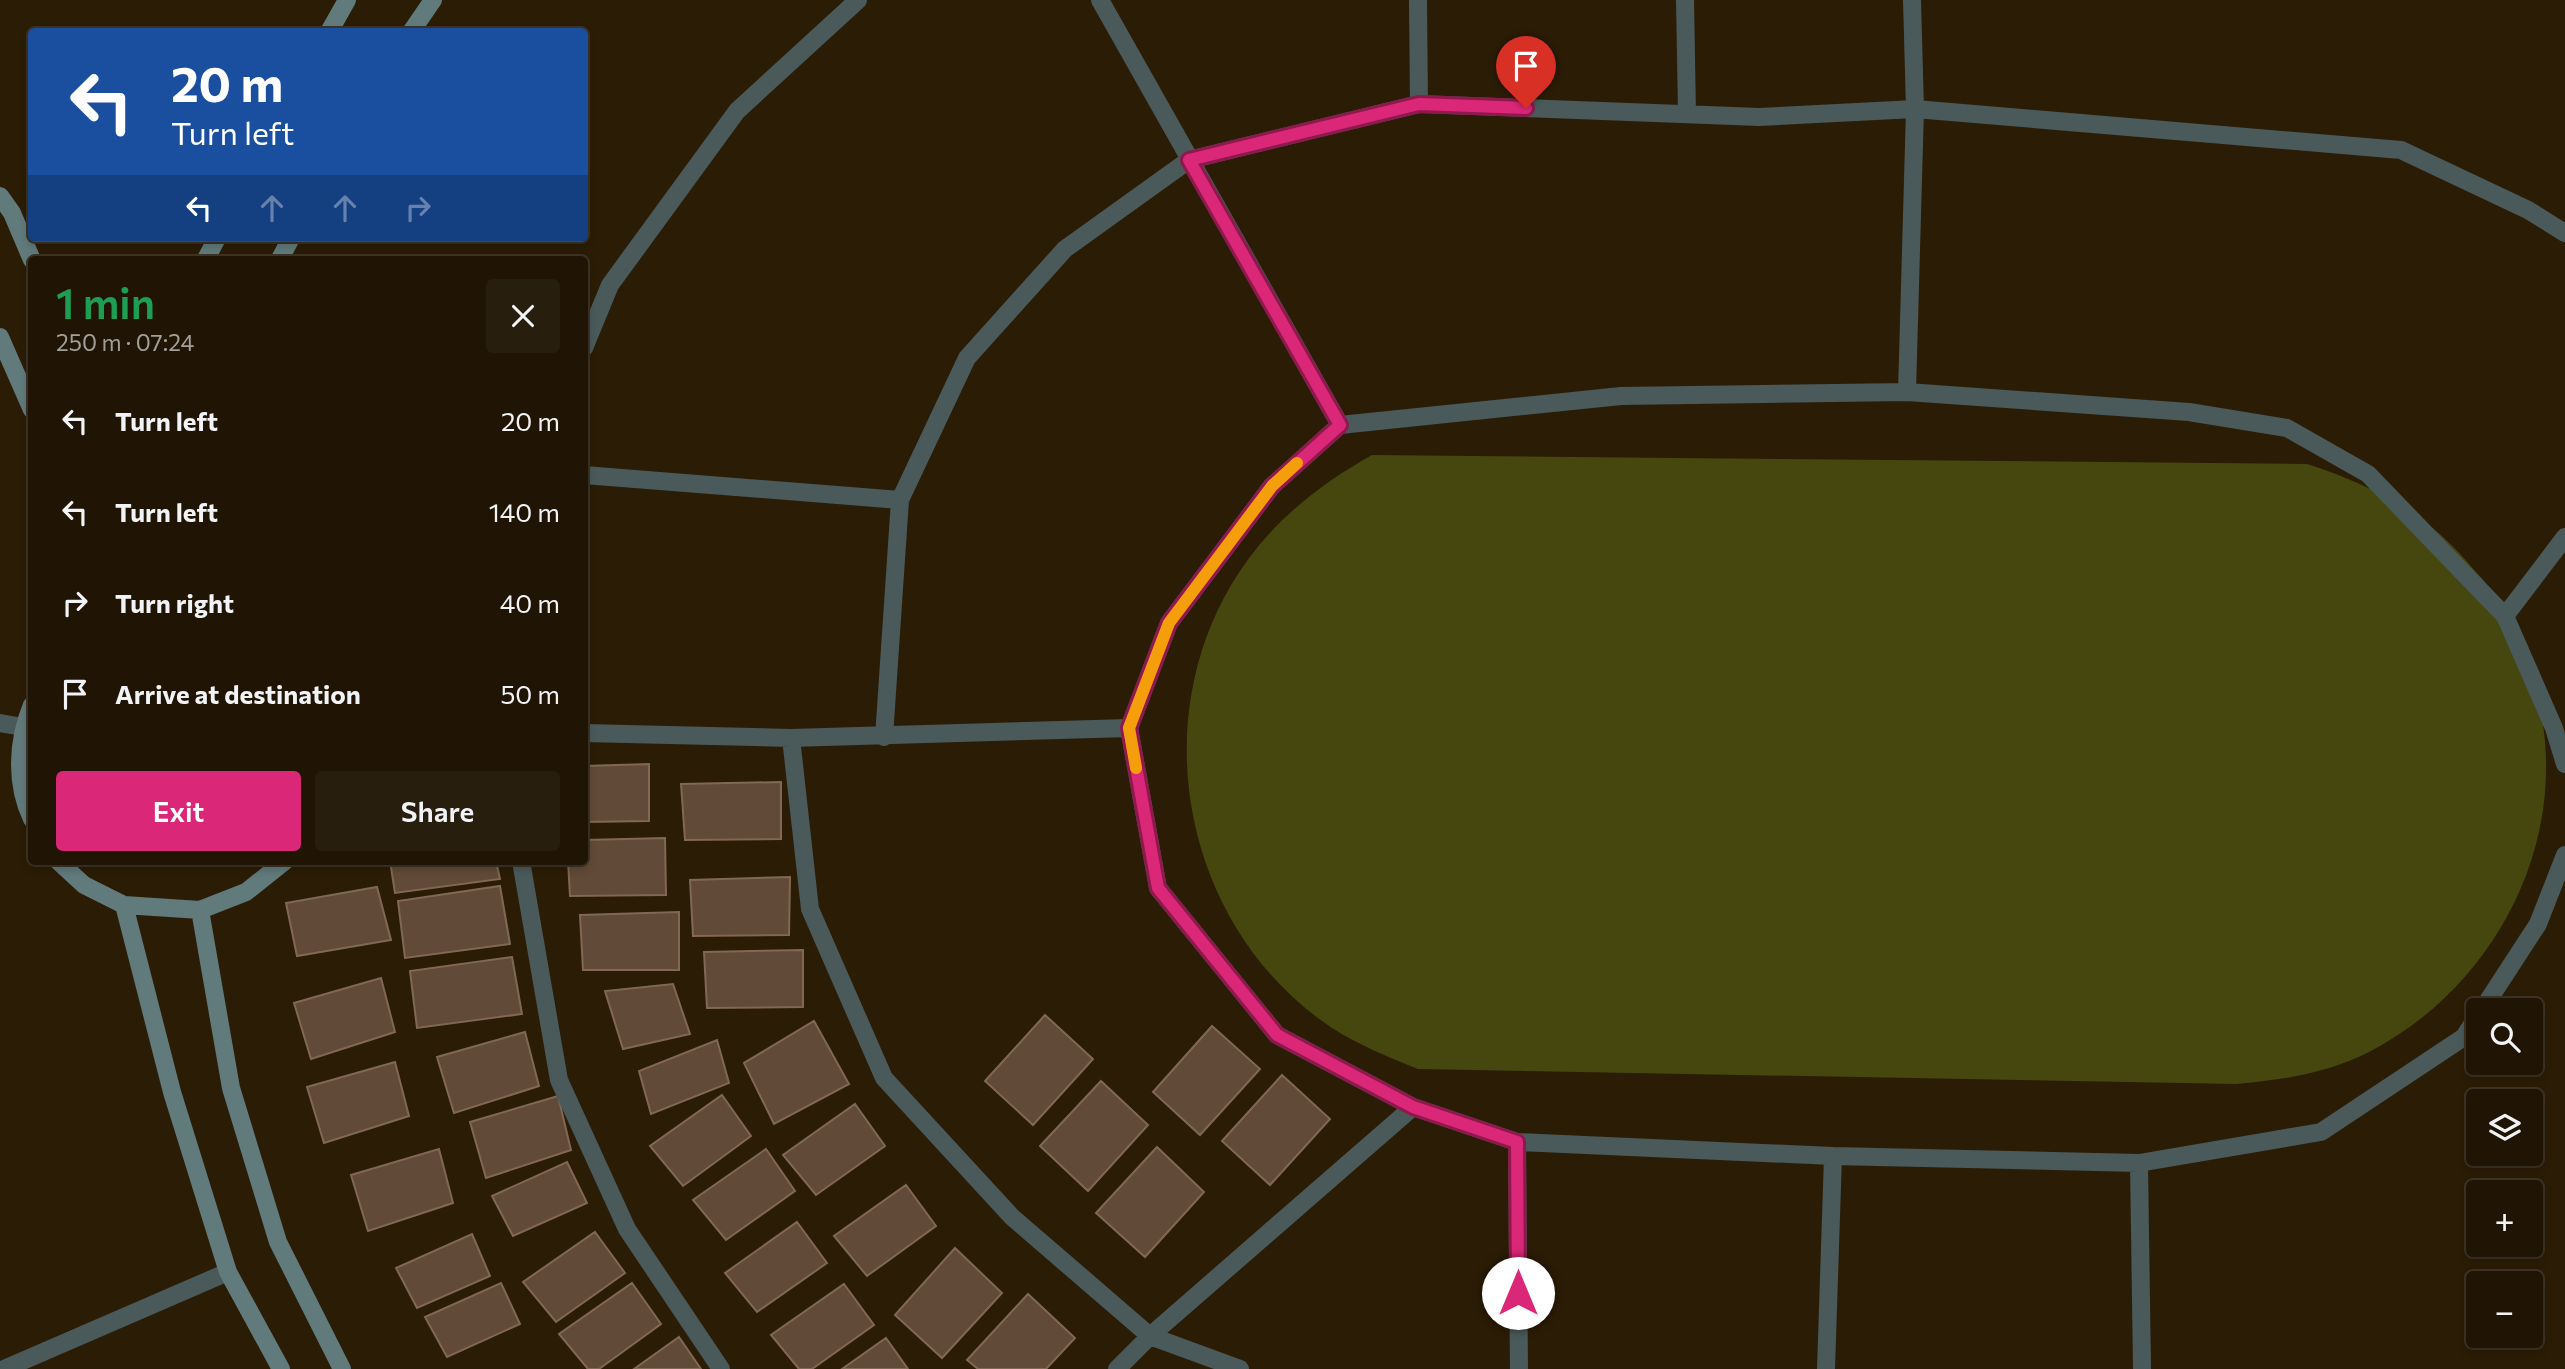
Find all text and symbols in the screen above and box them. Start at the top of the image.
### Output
pin [1496,36,1556,108]
icon: arrive [1507,47,1545,85]
text: 20 m [171,52,283,112]
icon: left [56,56,147,147]
text: Turn left [171,112,295,152]
icon: left [180,189,218,227]
icon: ahead [253,189,291,227]
icon: ahead [326,189,364,227]
icon: right [399,189,437,227]
text: 1 min [56,276,155,328]
button: close [486,279,560,353]
text: 250 m · 07:24 [56,328,194,356]
icon: left [56,402,94,440]
text: Turn left [115,405,218,436]
text: 20 m [501,405,560,436]
icon: left [56,493,94,531]
text: Turn left [115,496,218,527]
text: 140 m [489,496,560,527]
icon: right [56,584,94,622]
text: Turn right [115,587,234,618]
text: 40 m [500,587,560,618]
icon: arrive [56,675,94,713]
text: Arrive at destination [115,678,361,709]
text: 50 m [500,678,560,709]
button: Exit [56,771,301,851]
button: Share [315,771,560,851]
map controls [2466,998,2543,1348]
button: search [2466,998,2543,1075]
button: layers [2466,1089,2543,1166]
button: + [2466,1180,2543,1257]
position arrow [1481,1256,1555,1330]
button: − [2466,1271,2543,1348]

